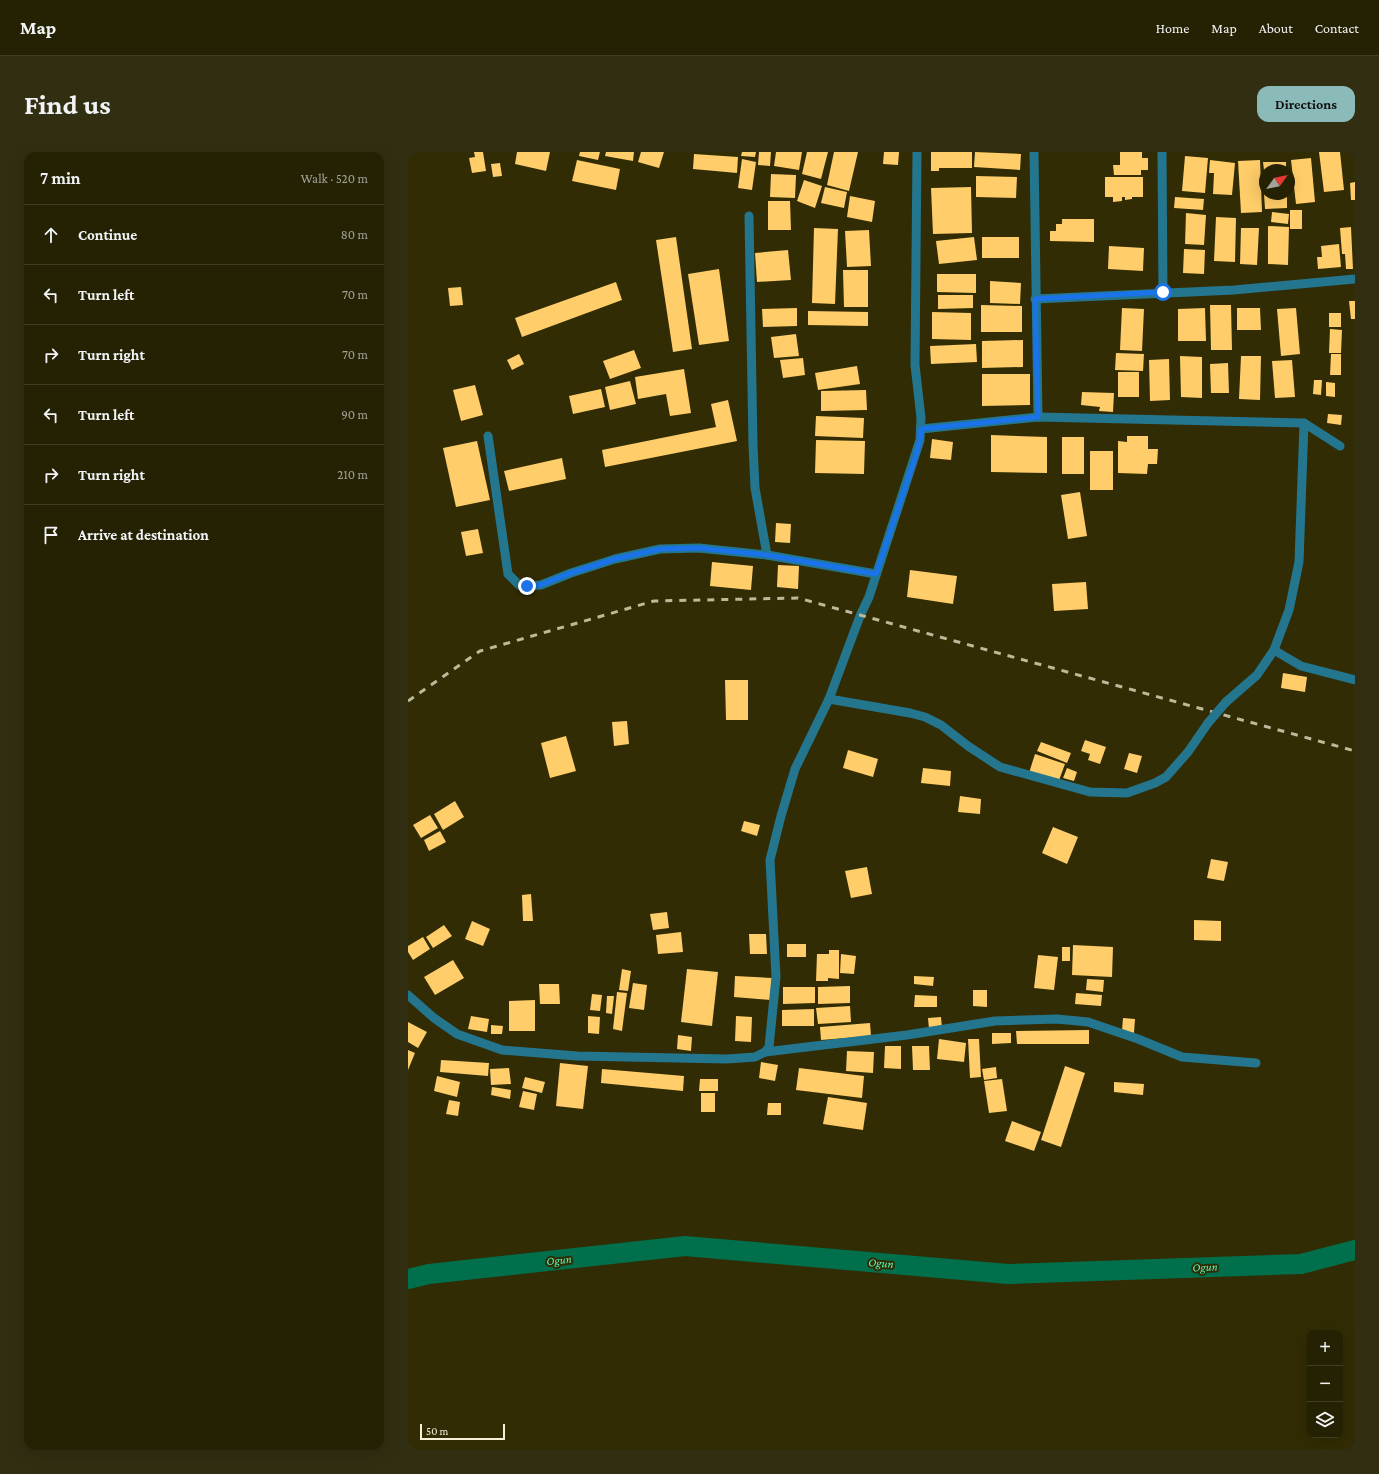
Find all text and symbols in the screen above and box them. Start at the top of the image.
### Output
text: Map [20,17,56,38]
text: Home [1156,20,1189,36]
text: Map [1211,20,1237,36]
text: About [1259,20,1293,36]
text: Contact [1315,20,1359,36]
button: Directions [1257,86,1355,122]
text: Find us [24,89,111,120]
north arrow [1259,164,1295,200]
text: 7 min [40,169,81,188]
text: Walk · 520 m [301,171,368,186]
icon: ahead [40,224,62,246]
text: Continue [78,227,137,243]
text: 80 m [341,227,368,242]
route start [1154,283,1172,301]
icon: left [40,284,62,306]
text: Turn left [78,287,134,303]
text: 70 m [342,287,368,302]
icon: right [40,344,62,366]
text: Turn right [78,347,145,363]
text: 70 m [342,347,368,362]
icon: left [40,404,62,426]
text: Turn left [78,407,134,423]
text: 90 m [341,407,368,422]
icon: right [40,464,62,486]
text: Turn right [78,467,145,483]
text: 210 m [337,467,368,482]
icon: arrive [40,524,62,546]
text: Arrive at destination [78,527,209,543]
route end [518,577,536,595]
water label: Ogun [546,1252,572,1268]
water label: Ogun [868,1255,894,1271]
water label: Ogun [1192,1260,1218,1274]
map controls [1307,1330,1343,1438]
button: + [1307,1330,1343,1366]
button: − [1307,1366,1343,1402]
button: layers [1307,1402,1343,1438]
scale bar [420,1422,505,1441]
text: 50 m [426,1425,448,1437]

